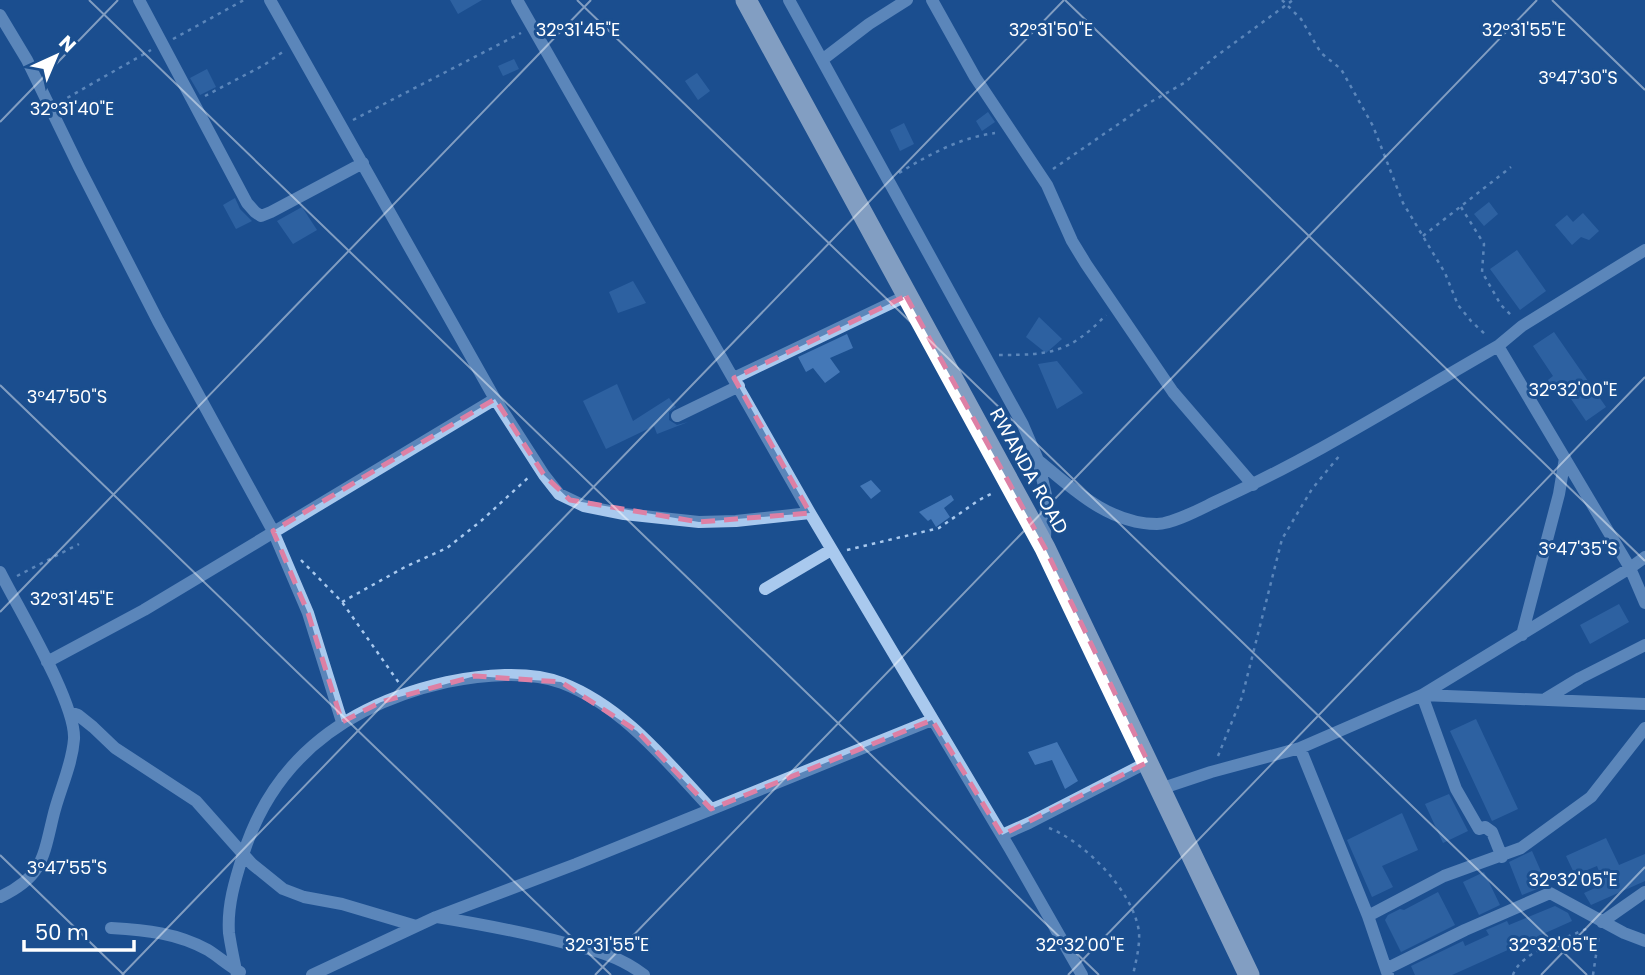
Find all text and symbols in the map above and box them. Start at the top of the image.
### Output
text: 32°31'45"E [536,17,620,42]
text: 32°31'50"E [1009,17,1093,42]
text: 32°31'55"E [1482,17,1566,42]
north arrow [21,21,91,91]
text: N [53,29,82,59]
text: 3°47'30"S [1538,65,1618,90]
text: 32°31'40"E [30,96,114,121]
text: 32°32'00"E [1528,377,1618,402]
text: 3°47'50"S [27,384,107,409]
street label: RWANDA ROAD [983,403,1075,539]
text: 3°47'35"S [1538,536,1618,561]
text: 32°31'45"E [30,586,114,611]
text: 3°47'55"S [27,855,107,880]
text: 32°32'05"E [1528,867,1618,892]
scale bar [24,908,135,952]
text: 50 m [35,918,89,947]
text: 32°31'55"E [565,932,649,957]
text: 32°32'00"E [1035,932,1125,957]
text: 32°32'05"E [1508,932,1598,957]

